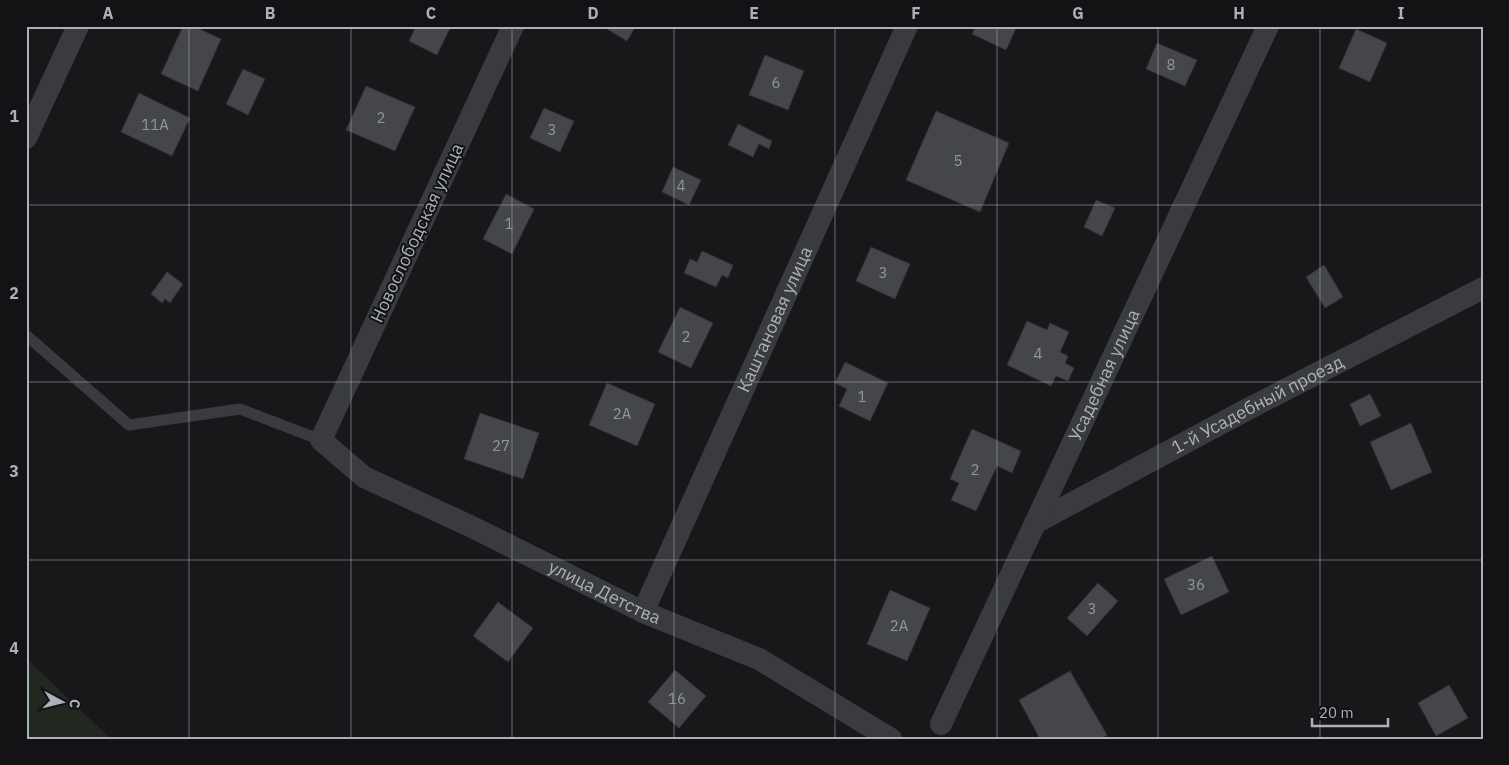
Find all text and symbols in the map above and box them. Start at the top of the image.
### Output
text: A [103,3,114,23]
text: B [265,3,276,23]
text: C [426,3,436,23]
text: D [587,3,599,23]
text: E [749,3,759,23]
text: F [911,3,921,23]
text: G [1072,3,1084,23]
text: H [1233,3,1245,23]
text: I [1398,3,1405,23]
house number: 8 [1166,55,1176,74]
house number: 6 [771,73,781,92]
text: 1 [9,106,19,126]
house number: 2 [376,108,386,127]
house number: 11А [141,115,169,134]
house number: 3 [547,120,557,139]
street label: Новослободская улица [365,139,468,326]
house number: 5 [953,151,963,170]
house number: 4 [676,176,686,195]
house number: 1 [504,214,514,233]
street label: Каштановая улица [732,242,817,396]
house number: 3 [878,263,888,282]
text: 2 [9,283,19,303]
street label: Усадебная улица [1063,305,1145,445]
house number: 2 [681,327,691,346]
house number: 4 [1033,344,1043,363]
street label: 1-й Усадебный проезд [1167,350,1348,459]
house number: 1 [857,387,867,406]
house number: 2А [613,404,632,423]
house number: 27 [492,436,510,455]
house number: 2 [970,460,980,479]
text: 3 [9,461,19,481]
street label: улица Детства [545,555,665,629]
house number: 36 [1187,575,1205,594]
house number: 3 [1087,599,1097,618]
house number: 2А [890,616,909,635]
text: 4 [9,638,19,658]
north arrow [38,678,88,728]
house number: 16 [668,689,686,708]
scale bar [1312,695,1388,727]
text: С [65,698,84,709]
text: 20 m [1319,703,1354,722]

